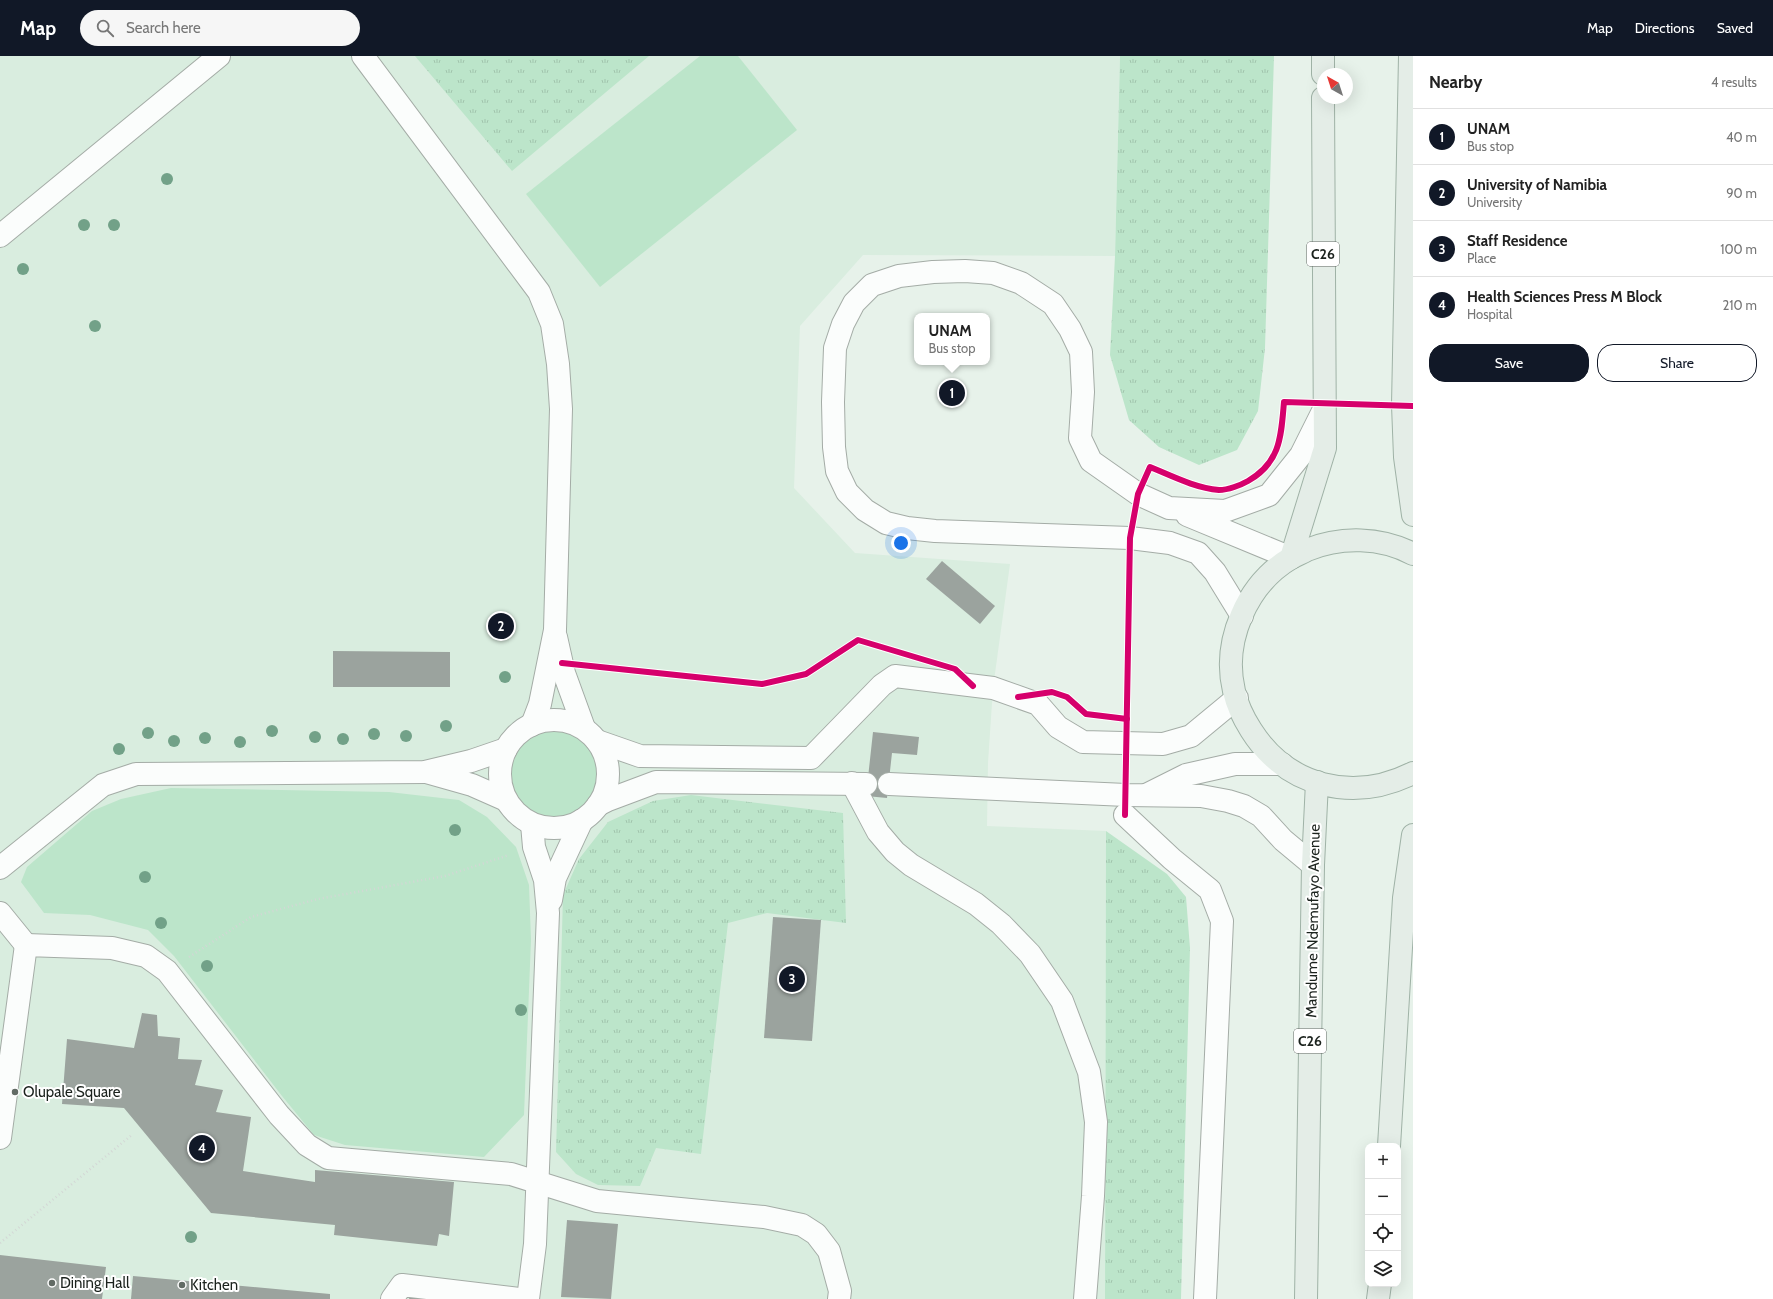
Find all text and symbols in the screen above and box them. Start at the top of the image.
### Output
search box [80,10,360,46]
text: Map [20,17,56,40]
icon: search [94,17,116,39]
text: Search here [126,19,201,37]
text: Map [1587,19,1613,37]
text: Directions [1635,19,1695,37]
text: Saved [1717,19,1753,37]
north arrow [1317,68,1353,104]
text: Nearby [1429,72,1482,92]
text: 4 results [1711,74,1757,90]
text: UNAM [1467,120,1510,138]
text: 1 [1440,129,1444,145]
text: 40 m [1726,129,1757,145]
text: Bus stop [1467,138,1514,154]
text: University of Namibia [1467,176,1607,194]
text: 2 [1439,185,1445,201]
text: 90 m [1726,185,1757,201]
text: University [1467,194,1522,210]
text: Staff Residence [1467,232,1567,250]
text: 3 [1438,241,1446,257]
text: 100 m [1720,241,1757,257]
road number: C26 [1307,242,1339,266]
text: Place [1467,250,1496,266]
text: Health Sciences Press M Block [1467,288,1662,306]
text: 4 [1438,297,1446,313]
text: 210 m [1723,297,1757,313]
text: Hospital [1467,306,1512,322]
popup [914,313,990,365]
text: UNAM [929,322,972,340]
text: Bus stop [929,340,975,356]
button: Save [1429,344,1589,382]
button: Share [1597,344,1757,382]
pin: 1 [939,378,965,408]
your location [891,533,911,553]
pin: 2 [488,611,514,641]
street label: Mandume Ndemufayo Avenue [1302,824,1324,1018]
pin: 3 [779,964,805,994]
road number: C26 [1294,1029,1326,1053]
place label: Olupale Square [23,1083,121,1101]
marker: Olupale Square [10,1087,20,1097]
pin: 4 [189,1133,215,1163]
map controls [1365,1143,1401,1287]
button: + [1365,1143,1401,1179]
button: − [1365,1179,1401,1215]
button: locate [1365,1215,1401,1251]
button: layers [1365,1251,1401,1287]
place label: Dining Hall [60,1274,130,1292]
place label: Kitchen [190,1276,238,1294]
marker: Dining Hall [47,1278,57,1288]
marker: Kitchen [177,1280,187,1290]

